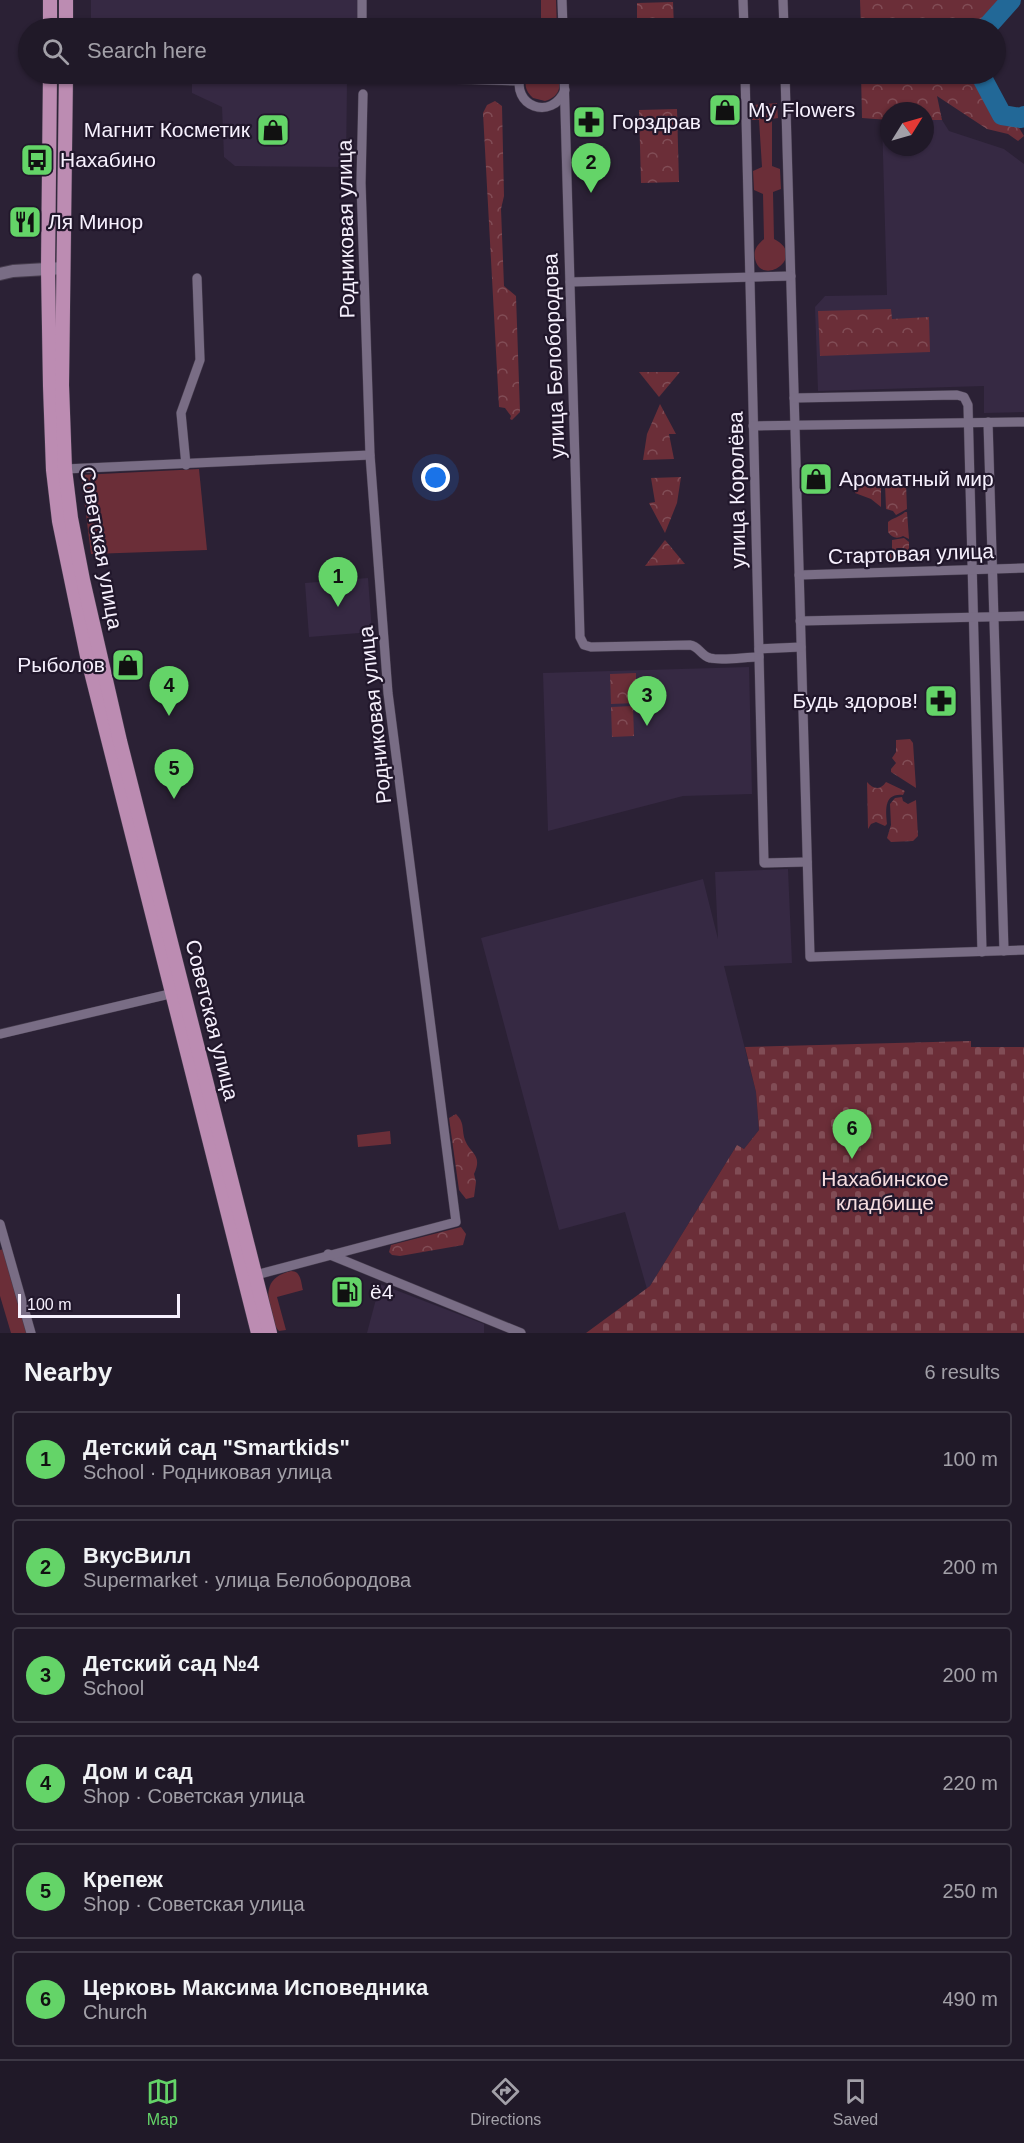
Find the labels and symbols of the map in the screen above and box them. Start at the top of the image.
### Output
shop icon: My Flowers [707,92,743,128]
place label: My Flowers [748,98,855,121]
north arrow [880,102,934,156]
pharmacy icon: Горздрав [571,104,607,140]
place label: Горздрав [612,110,701,133]
shop icon: Магнит Косметик [255,112,291,148]
place label: Магнит Косметик [84,118,251,141]
street label: Родниковая улица [332,139,359,318]
bus stop icon: Нахабино [19,142,55,178]
pin: 2 [572,144,610,193]
place label: Нахабино [60,148,156,171]
restaurant icon: Ля Минор [7,204,43,240]
place label: Ля Минор [48,210,143,233]
street label: улица Белобородова [538,253,569,459]
street label: улица Королёва [724,411,749,569]
shop icon: Ароматный мир [798,461,834,497]
your location [421,463,450,492]
street label: Советская улица [76,465,127,631]
place label: Ароматный мир [839,467,994,490]
street label: Стартовая улица [828,539,995,568]
pin: 1 [318,558,358,607]
street label: Родниковая улица [354,625,395,805]
shop icon: Рыболов [110,647,146,683]
place label: Рыболов [17,653,105,676]
pin: 4 [150,666,188,716]
pin: 3 [628,676,666,726]
pharmacy icon: Будь здоров! [923,683,959,719]
place label: Будь здоров! [792,689,918,712]
pin: 5 [154,750,194,799]
street label: Советская улица [181,937,244,1103]
pin: 6 [832,1110,872,1159]
park label: Нахабинское кладбище [821,1167,949,1214]
fuel station icon: ё4 [329,1274,365,1310]
place label: ё4 [370,1280,394,1303]
scale bar [18,1291,180,1318]

